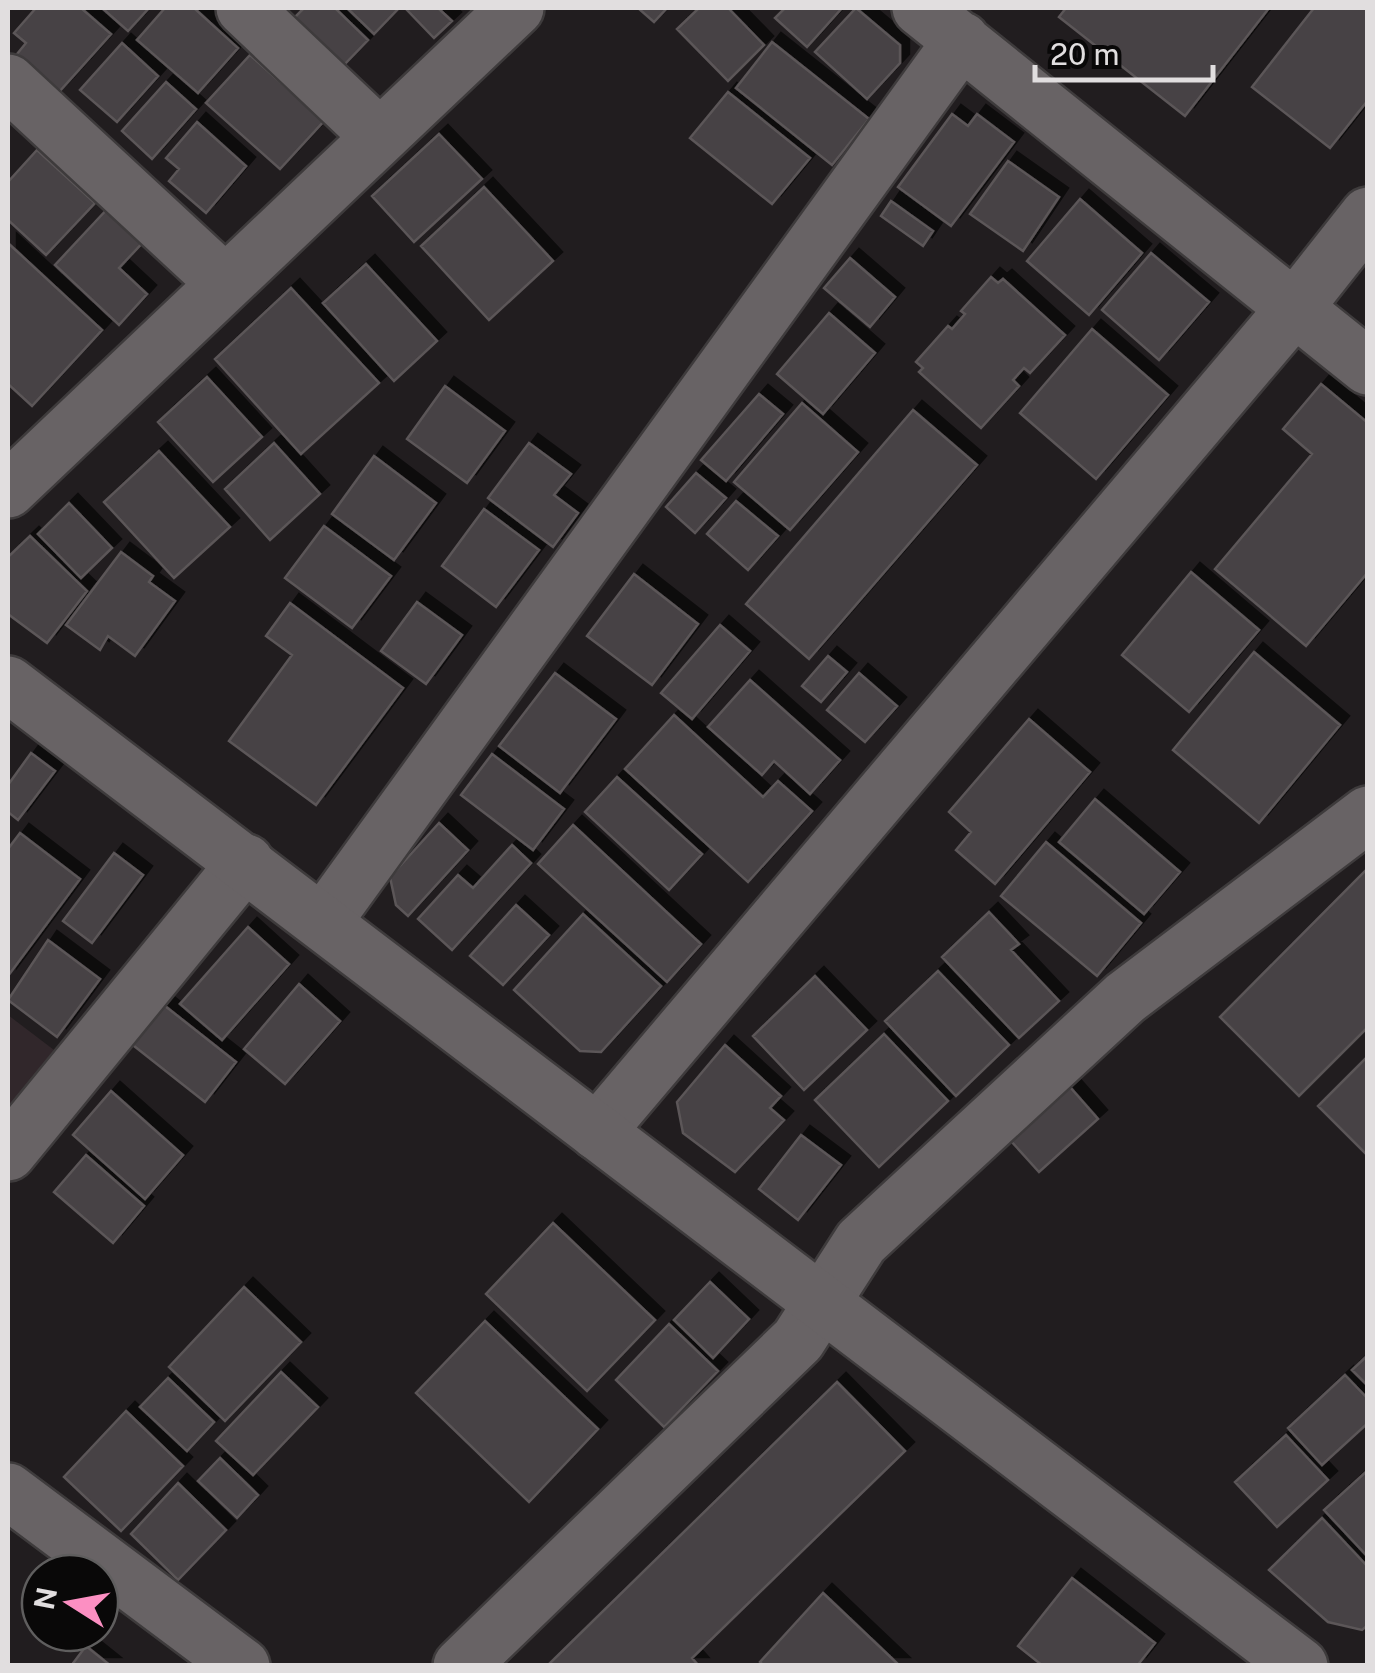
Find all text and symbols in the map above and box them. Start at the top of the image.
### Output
scale bar [1035,20,1212,82]
text: 20 m [1050,36,1119,72]
north arrow [20,1553,120,1653]
text: N [27,1584,63,1612]

